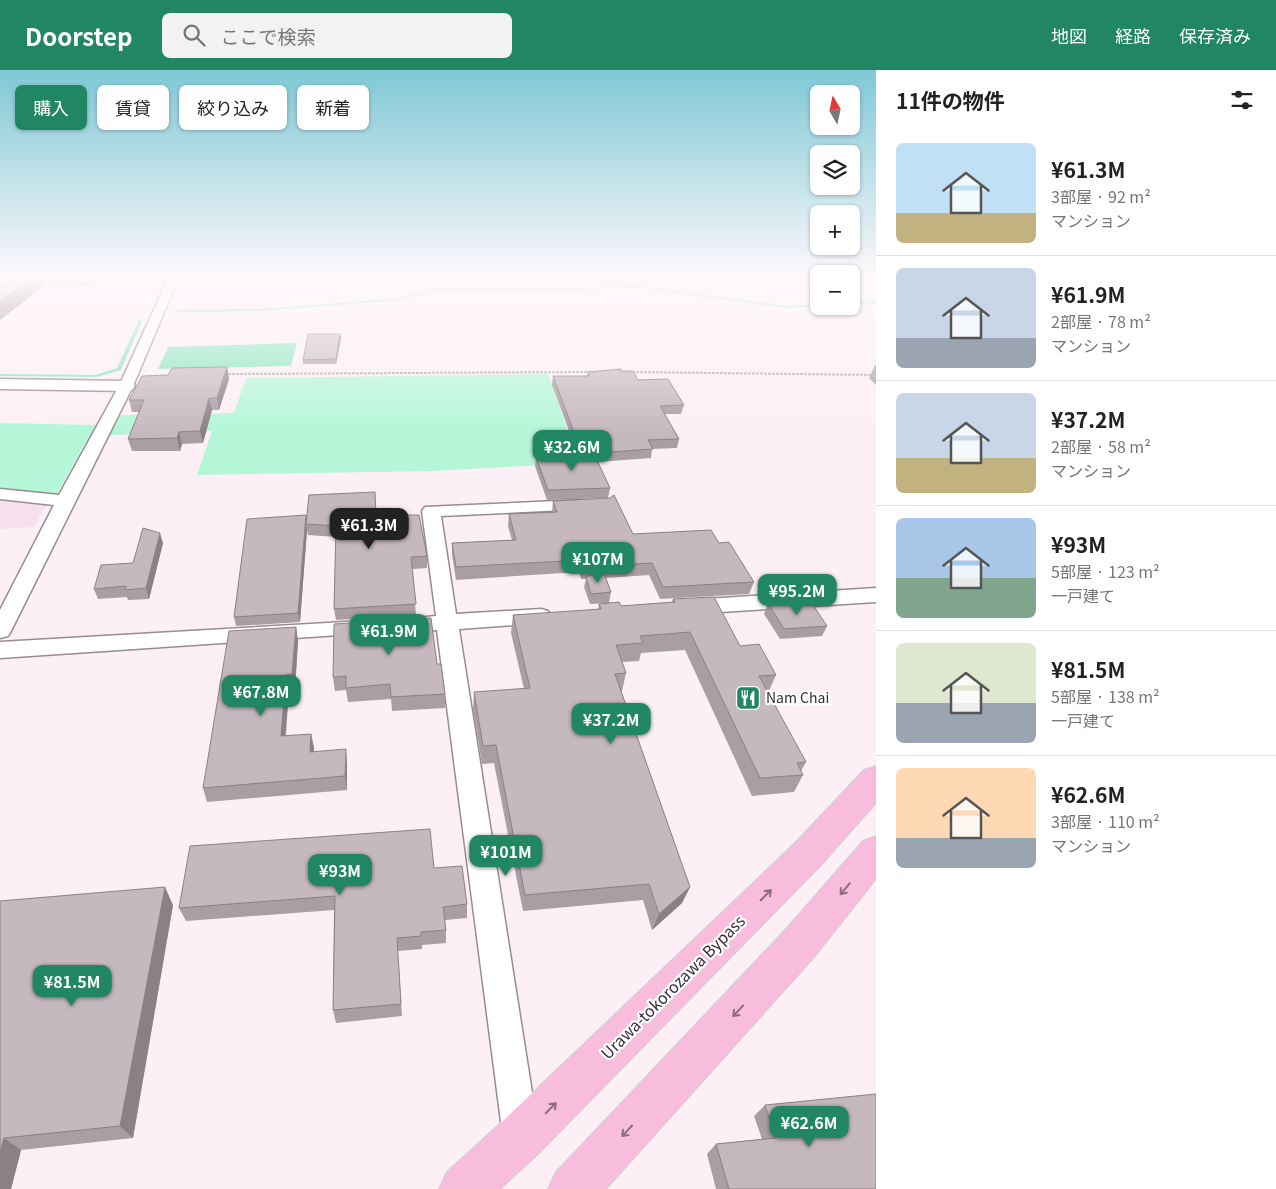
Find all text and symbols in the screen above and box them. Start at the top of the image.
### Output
search box [162,13,512,58]
text: Doorstep [25,18,132,53]
icon: search [180,21,208,49]
text: ここで検索 [220,22,315,49]
text: 地図 [1051,22,1087,48]
text: 経路 [1115,22,1151,48]
text: 保存済み [1179,22,1251,48]
chip: 購入 [15,85,87,130]
chip: 賃貸 [97,85,169,130]
chip: 絞り込み [179,85,287,130]
chip: 新着 [297,85,369,130]
north arrow [810,85,860,135]
map controls [810,85,860,315]
text: 11件の物件 [896,85,1005,115]
icon: filters [1228,86,1256,114]
button: layers [810,145,860,195]
text: ¥61.3M [1051,154,1125,184]
icon: home [936,163,996,223]
text: 3部屋 · 92 m² [1051,184,1151,208]
button: + [810,205,860,255]
text: マンション [1051,208,1131,232]
button: − [810,265,860,315]
text: ¥61.9M [1051,279,1125,309]
icon: home [936,288,996,348]
text: 2部屋 · 78 m² [1051,309,1151,333]
text: マンション [1051,333,1131,357]
text: ¥37.2M [1051,404,1125,434]
icon: home [936,413,996,473]
pin: ¥32.6M [531,430,613,472]
text: ¥32.6M [544,434,600,458]
text: 2部屋 · 58 m² [1051,434,1151,458]
text: マンション [1051,458,1131,482]
pin: ¥61.3M [328,508,410,550]
text: ¥61.3M [341,512,397,536]
text: ¥93M [1051,529,1106,559]
icon: home [936,538,996,598]
pin: ¥107M [563,542,633,584]
text: ¥107M [572,546,624,570]
text: 5部屋 · 123 m² [1051,559,1160,583]
pin: ¥95.2M [756,574,838,616]
text: ¥95.2M [769,578,825,602]
text: 一戸建て [1051,583,1115,607]
pin: ¥61.9M [348,614,430,656]
text: ¥61.9M [361,618,417,642]
text: ¥81.5M [1051,654,1125,684]
icon: home [936,663,996,723]
pin: ¥67.8M [220,674,302,717]
text: ¥67.8M [233,679,289,703]
text: 5部屋 · 138 m² [1051,684,1160,708]
restaurant icon: Nam Chai [735,685,761,711]
place label: Nam Chai [766,687,829,707]
pin: ¥37.2M [570,702,652,745]
text: ¥37.2M [583,707,639,731]
text: 一戸建て [1051,708,1115,732]
text: ¥62.6M [1051,779,1125,809]
icon: home [936,788,996,848]
text: 3部屋 · 110 m² [1051,809,1160,833]
text: マンション [1051,833,1131,857]
pin: ¥101M [471,834,541,877]
text: ¥101M [480,839,532,863]
pin: ¥93M [310,854,370,896]
text: ¥93M [319,858,361,882]
one-way arrow [839,883,851,896]
one-way arrow [759,889,772,901]
street label: Urawa-tokorozawa Bypass [595,909,750,1064]
pin: ¥81.5M [31,964,113,1007]
text: ¥81.5M [44,969,100,993]
one-way arrow [732,1005,743,1018]
one-way arrow [544,1102,557,1114]
pin: ¥62.6M [768,1106,850,1148]
text: ¥62.6M [781,1110,837,1134]
one-way arrow [621,1124,633,1137]

